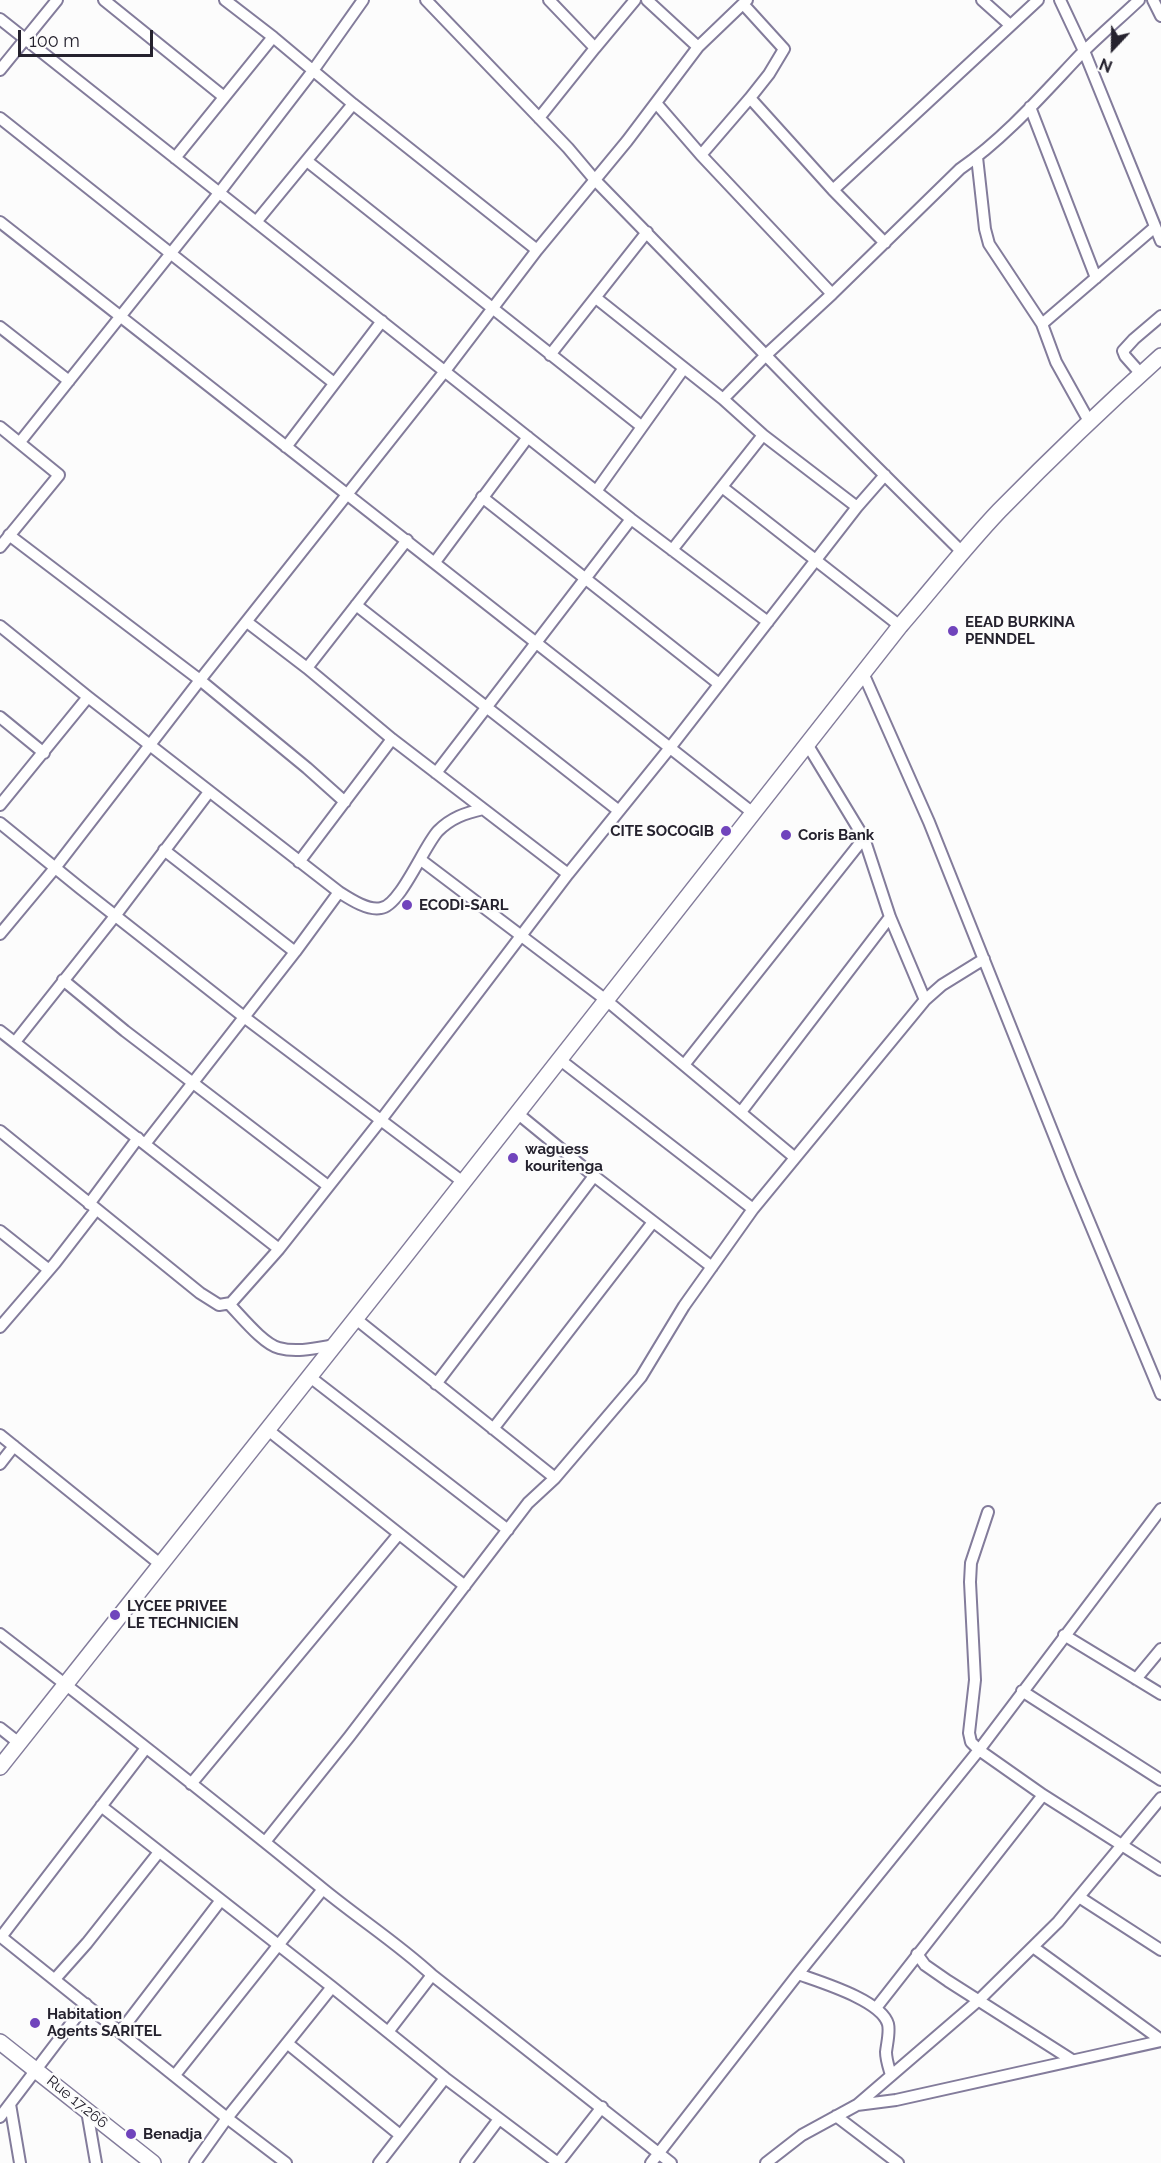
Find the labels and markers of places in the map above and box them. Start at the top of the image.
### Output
place label: EEAD BURKINA PENNDEL [965,613,1075,648]
marker: EEAD BURKINA PENNDEL [946,624,960,638]
place label: CITE SOCOGIB [610,822,714,840]
marker: CITE SOCOGIB [719,824,733,838]
place label: Coris Bank [798,826,874,844]
marker: Coris Bank [779,828,793,842]
place label: ECODI-SARL [419,896,508,914]
marker: ECODI-SARL [400,898,414,912]
place label: waguess kouritenga [525,1140,603,1175]
marker: waguess kouritenga [506,1151,520,1165]
place label: LYCEE PRIVEE LE TECHNICIEN [127,1597,239,1632]
marker: LYCEE PRIVEE LE TECHNICIEN [108,1608,122,1622]
place label: Habitation Agents SARITEL [47,2005,162,2040]
marker: Habitation Agents SARITEL [28,2016,42,2030]
place label: Benadja [143,2125,202,2143]
marker: Benadja [124,2127,138,2141]

